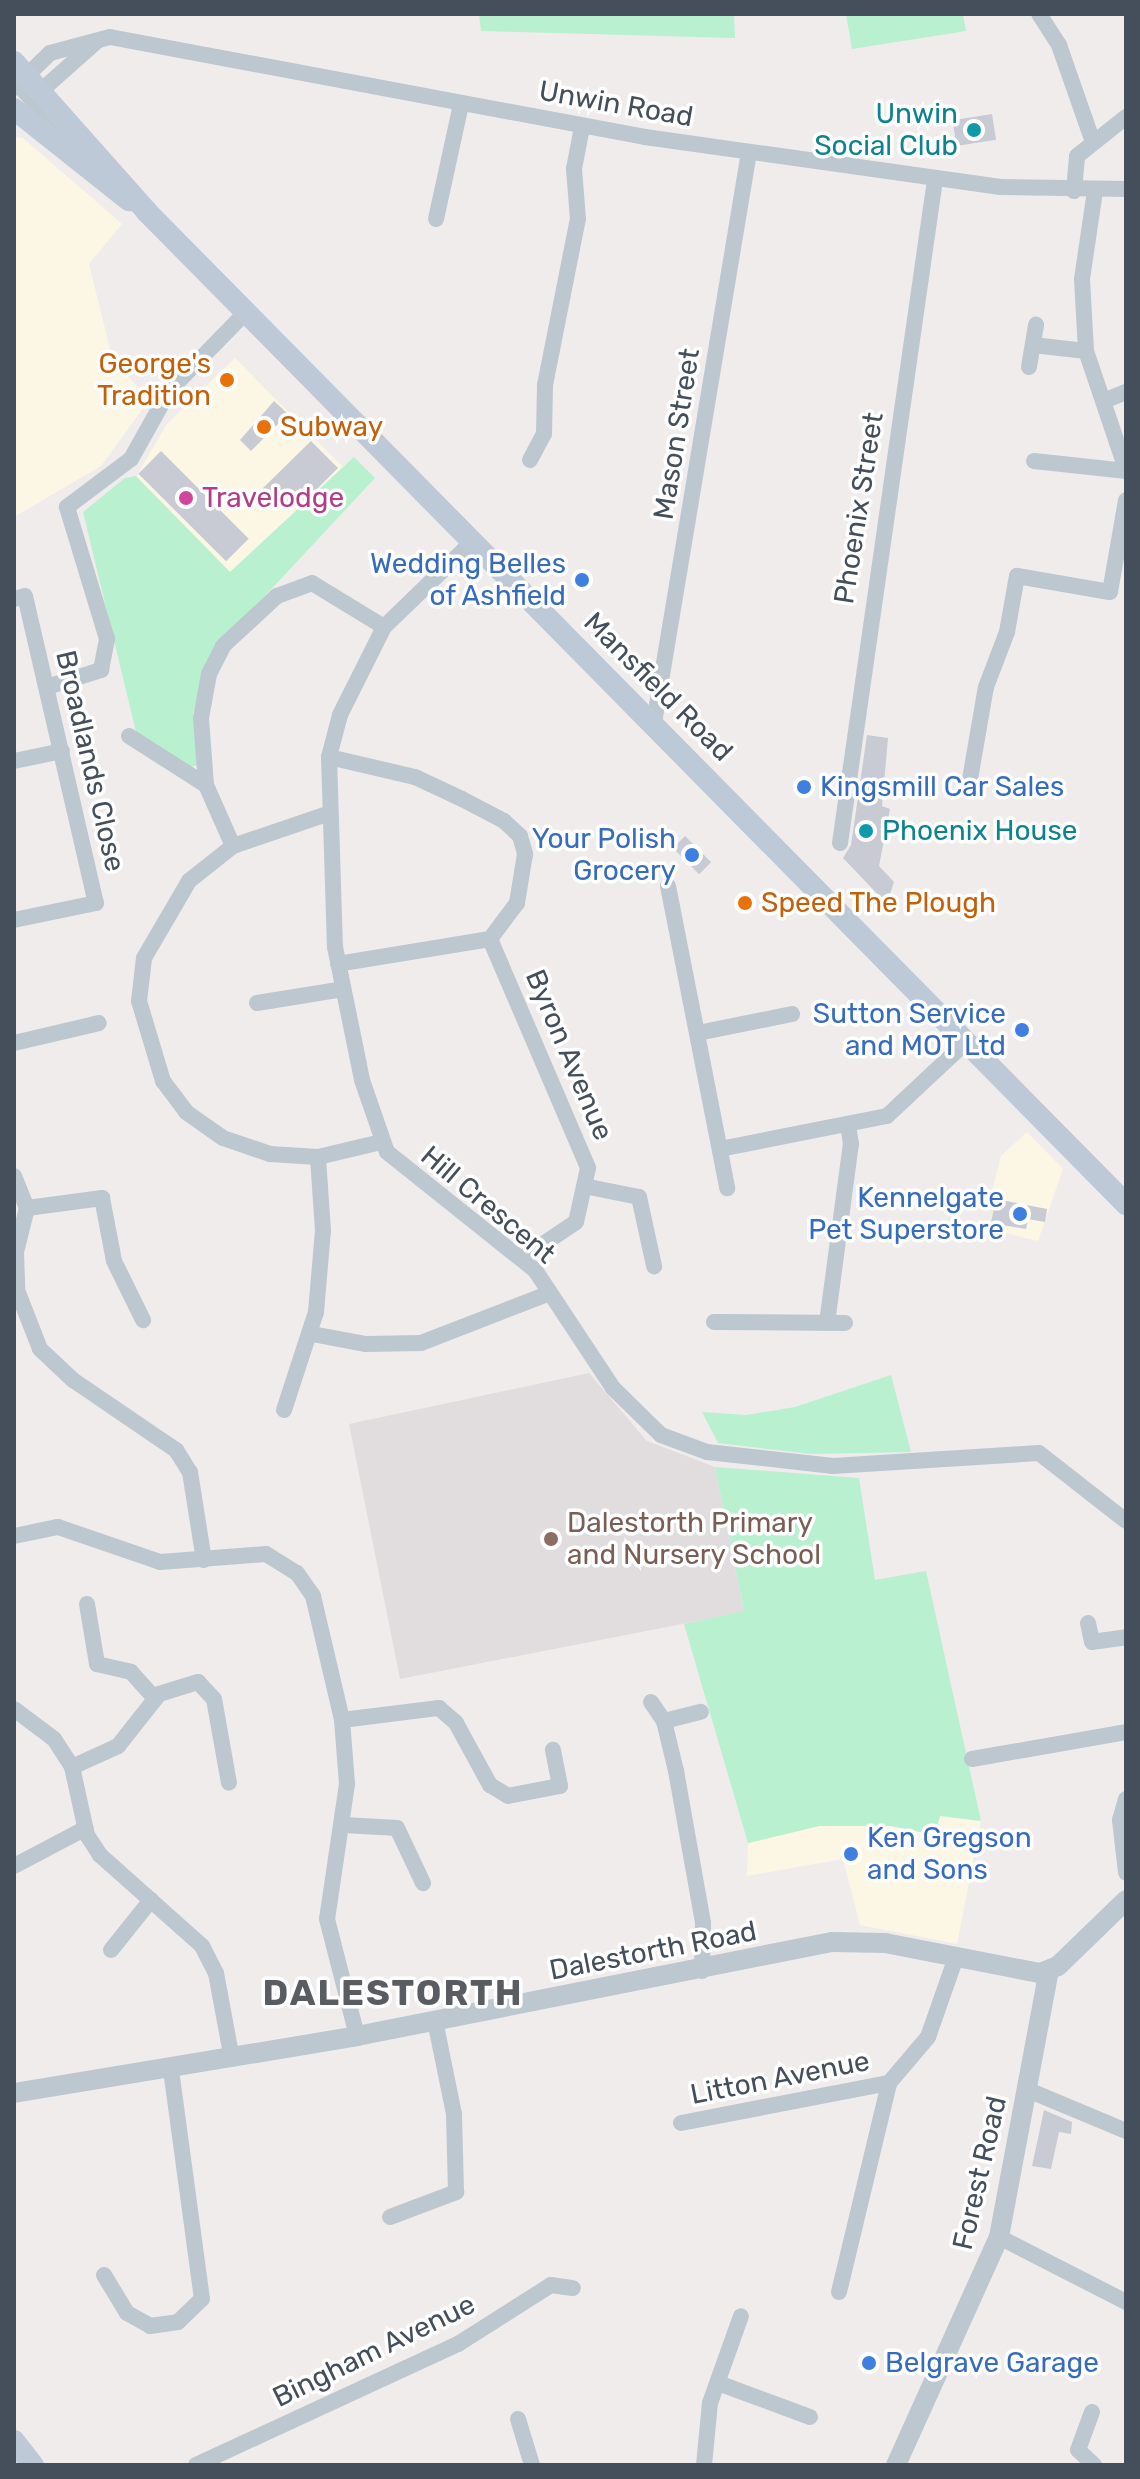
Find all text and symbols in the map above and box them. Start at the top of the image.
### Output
street label: Unwin Road [536,74,696,134]
place label: Unwin Social Club [814,97,958,163]
marker: Unwin Social Club [965,121,983,139]
street label: Mason Street [647,346,707,522]
place label: George's Tradition [97,347,211,413]
marker: George's Tradition [218,371,236,389]
place label: Subway [280,410,383,444]
street label: Phoenix Street [827,410,891,606]
marker: Subway [255,418,273,436]
place label: Travelodge [202,481,344,515]
marker: Travelodge [177,489,195,507]
place label: Wedding Belles of Ashfield [370,547,566,613]
marker: Wedding Belles of Ashfield [573,571,591,589]
street label: Mansfield Road [577,606,739,768]
street label: Broadlands Close [48,647,132,875]
place label: Kingsmill Car Sales [820,770,1065,804]
marker: Kingsmill Car Sales [795,778,813,796]
place label: Phoenix House [882,814,1077,848]
place label: Your Polish Grocery [531,822,676,888]
marker: Phoenix House [857,822,875,840]
marker: Your Polish Grocery [683,846,701,864]
place label: Speed The Plough [761,886,997,920]
marker: Speed The Plough [736,894,754,912]
street label: Byron Avenue [518,964,620,1146]
place label: Sutton Service and MOT Ltd [813,997,1006,1063]
marker: Sutton Service and MOT Ltd [1013,1021,1031,1039]
street label: Hill Crescent [414,1139,562,1271]
place label: Kennelgate Pet Superstore [808,1181,1004,1247]
marker: Kennelgate Pet Superstore [1011,1205,1029,1223]
place label: Dalestorth Primary and Nursery School [567,1506,822,1572]
marker: Dalestorth Primary and Nursery School [542,1530,560,1548]
place label: Ken Gregson and Sons [867,1821,1032,1887]
marker: Ken Gregson and Sons [842,1845,860,1863]
street label: Dalestorth Road [547,1914,759,1988]
district label: DALESTORTH [262,1971,524,2015]
street label: Litton Avenue [687,2044,873,2112]
street label: Forest Road [946,2093,1014,2253]
street label: Bingham Avenue [267,2287,481,2415]
place label: Belgrave Garage [885,2346,1099,2380]
marker: Belgrave Garage [860,2354,878,2372]

